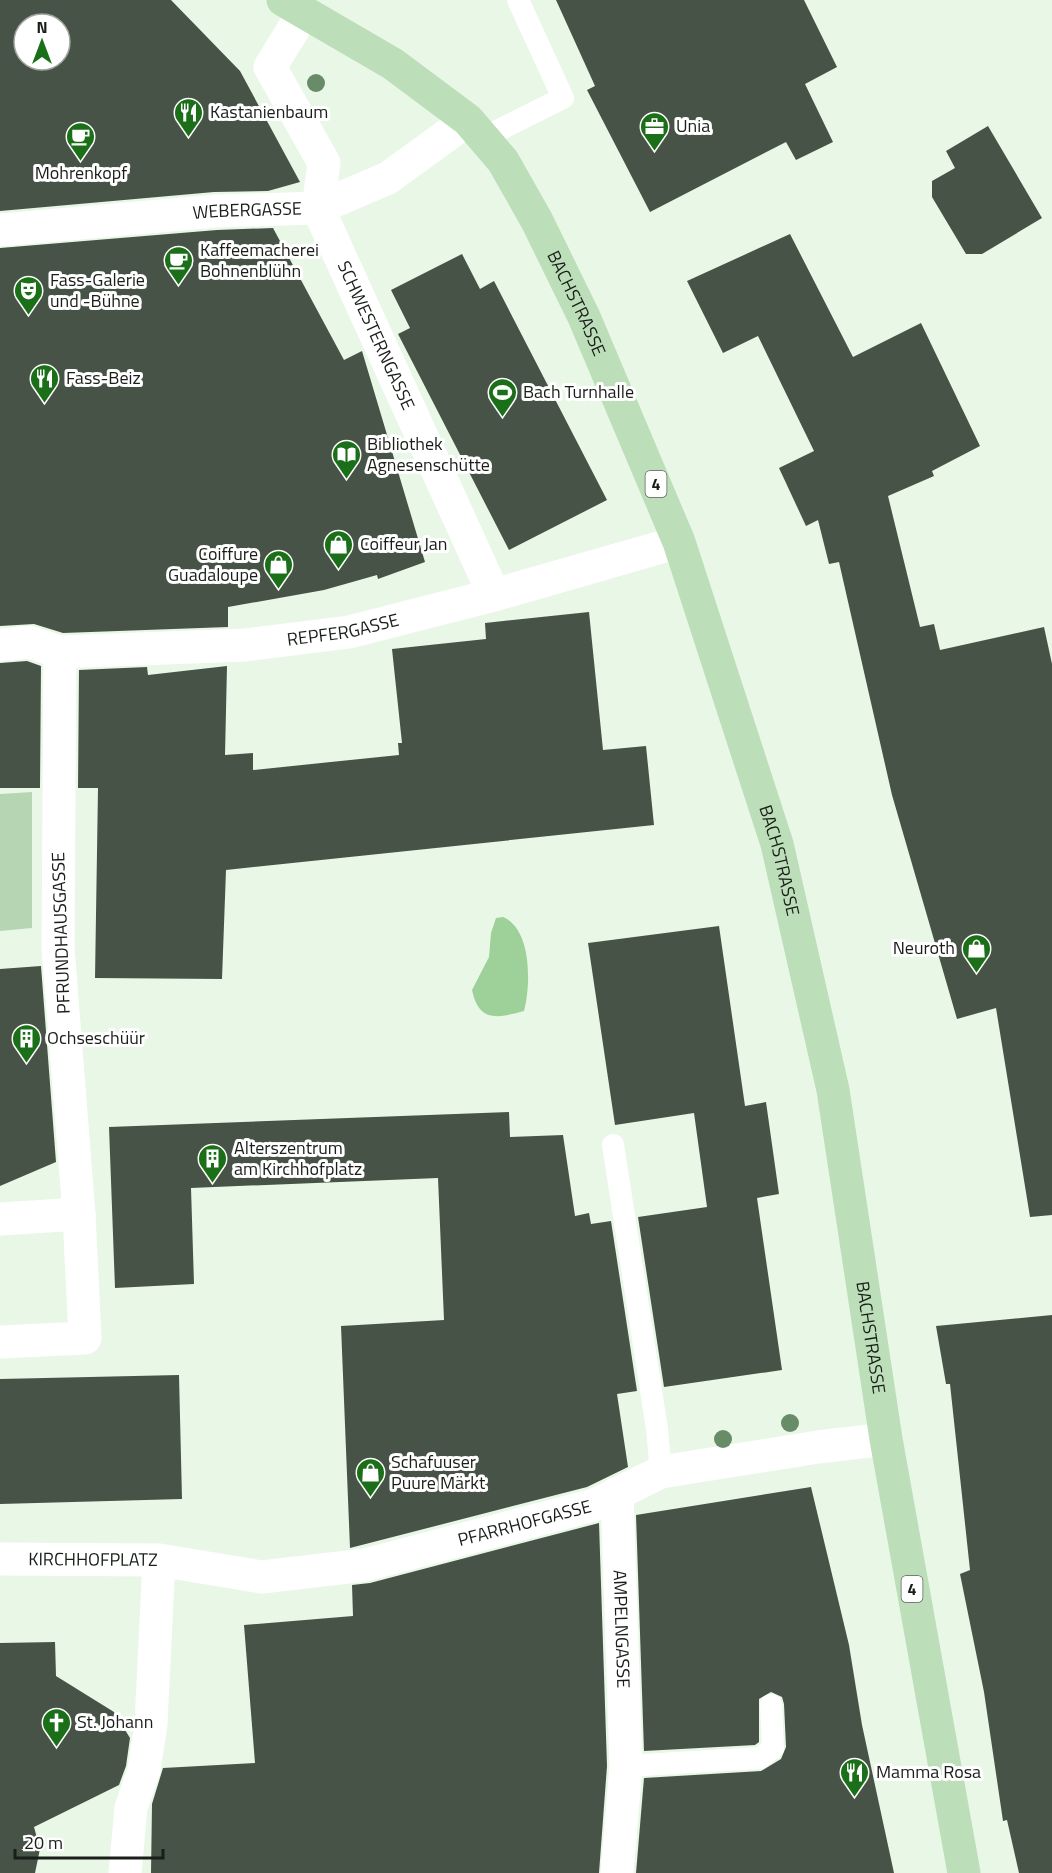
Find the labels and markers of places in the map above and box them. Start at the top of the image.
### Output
restaurant icon: Kastanienbaum [173,96,205,138]
place label: Kastanienbaum [210,98,328,125]
office icon: Unia [639,110,671,152]
place label: Unia [676,112,710,139]
cafe icon: Mohrenkopf [65,120,97,162]
place label: Mohrenkopf [35,159,127,186]
place label: Kaffeemacherei Bohnenblühn [200,236,319,284]
cafe icon: Kaffeemacherei Bohnenblühn [163,244,195,286]
place label: Fass-Galerie und -Bühne [50,266,145,314]
theatre icon: Fass-Galerie und -Bühne [13,274,45,316]
restaurant icon: Fass-Beiz [29,362,61,404]
place label: Fass-Beiz [66,364,141,391]
sports icon: Bach Turnhalle [486,376,518,418]
place label: Bach Turnhalle [523,378,634,405]
place label: Bibliothek Agnesenschütte [367,430,490,478]
library icon: Bibliothek Agnesenschütte [330,438,362,480]
shop icon: Coiffeur Jan [323,528,355,570]
place label: Coiffeur Jan [360,530,448,557]
place label: Coiffure Guadaloupe [168,540,258,588]
shop icon: Coiffure Guadaloupe [263,548,295,590]
shop icon: Neuroth [960,932,992,974]
place label: Neuroth [893,934,955,961]
building icon: Ochseschüür [10,1022,42,1064]
place label: Ochseschüür [47,1024,145,1051]
place label: Alterszentrum am Kirchhofplatz [234,1134,362,1182]
building icon: Alterszentrum am Kirchhofplatz [197,1142,229,1184]
place label: Schafuuser Puure Märkt [391,1448,486,1496]
shop icon: Schafuuser Puure Märkt [354,1456,386,1498]
church icon: St. Johann [40,1706,72,1748]
place label: St. Johann [77,1708,153,1735]
restaurant icon: Mamma Rosa [839,1756,871,1798]
place label: Mamma Rosa [876,1758,981,1785]

